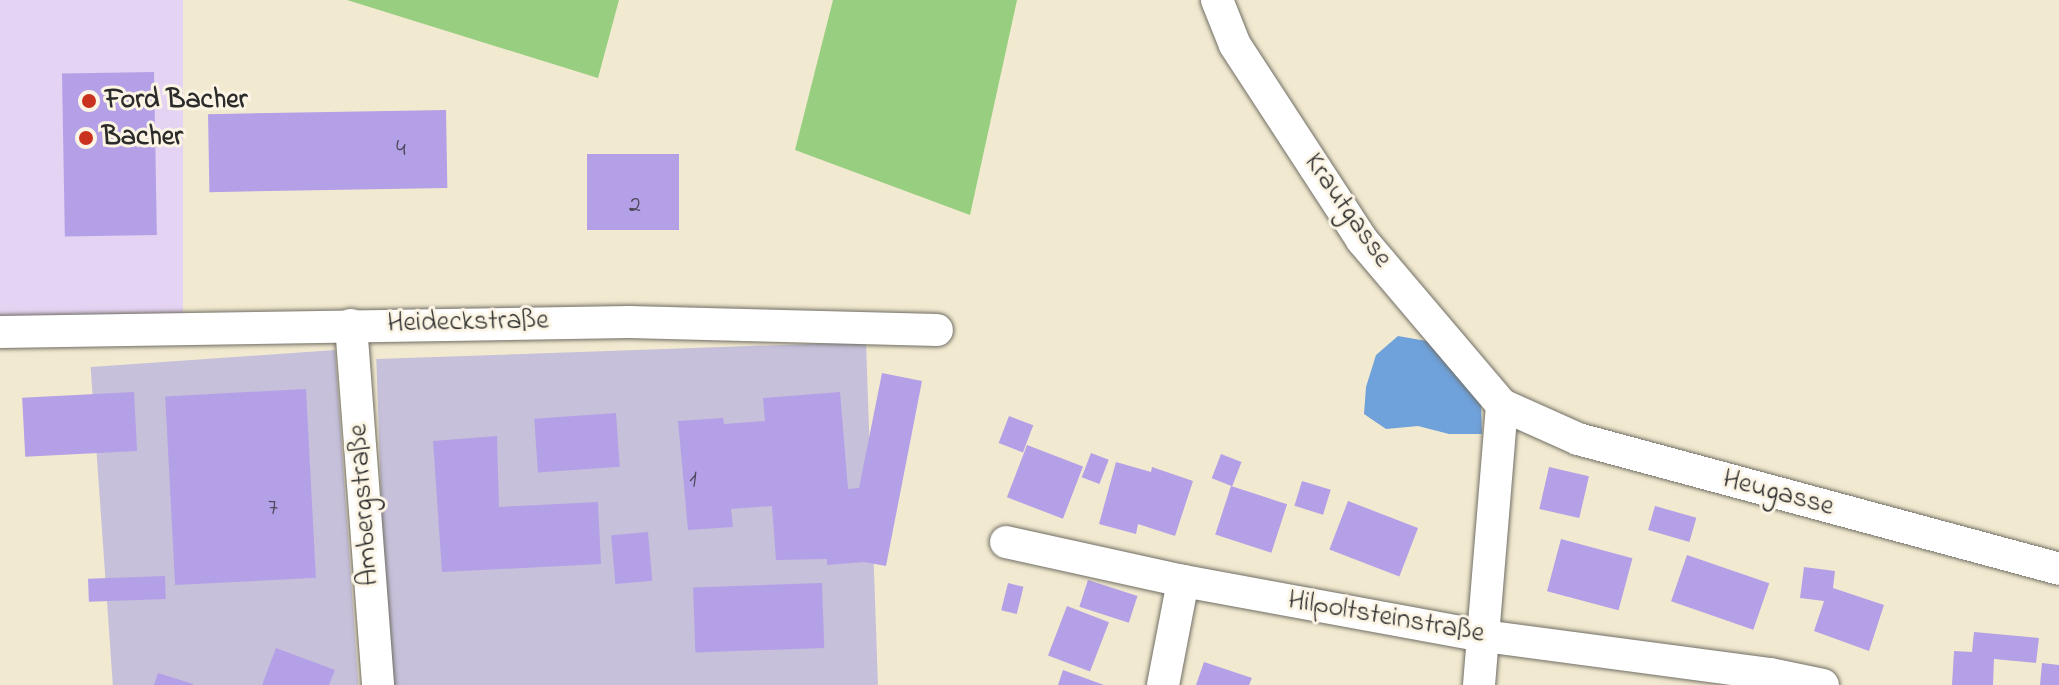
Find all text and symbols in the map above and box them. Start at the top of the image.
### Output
place label: Ford Bacher [105,84,248,118]
marker: Ford Bacher [80,92,98,110]
place label: Bacher [102,121,183,155]
marker: Bacher [77,129,95,147]
house number: 4 [396,136,406,164]
street label: Krautgasse [1296,148,1398,274]
house number: 2 [629,192,641,220]
street label: Heideckstraße [387,305,549,341]
street label: Ambergstraße [343,423,387,587]
street label: Heugasse [1719,463,1837,525]
house number: 1 [689,467,697,495]
house number: 7 [268,495,278,523]
street label: Hilpoltsteinstraße [1285,584,1487,652]

